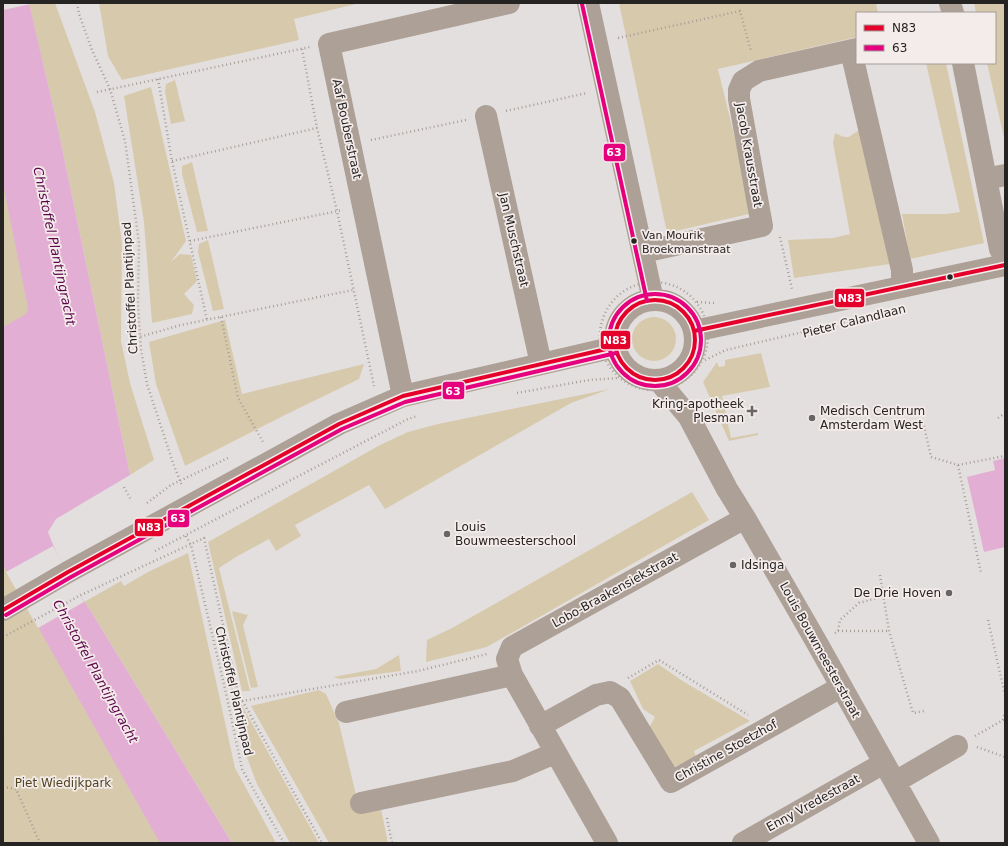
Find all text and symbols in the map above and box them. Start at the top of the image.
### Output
legend [856,12,996,64]
text: N83 [892,21,916,35]
text: 63 [892,41,907,55]
street label: Aaf Bouberstraat [330,78,365,181]
street label: Jacob Krausstraat [733,101,765,208]
line badge: 63 [603,143,626,162]
text: 63 [606,146,622,159]
water label: Christoffel Plantijngracht [30,166,79,328]
street label: Jan Muschstraat [496,191,532,289]
street label: Christoffel Plantijnpad [120,221,140,355]
place label: Van Mourik Broekmanstraat [642,229,731,256]
marker: Van Mourik Broekmanstraat [629,236,639,246]
unlabelled marker [945,272,955,282]
line badge: N83 [834,288,865,308]
text: N83 [838,292,862,305]
street label: Pieter Calandlaan [801,301,907,341]
line badge: N83 [600,330,631,350]
text: N83 [603,334,627,347]
line badge: 63 [442,381,465,400]
text: 63 [445,385,461,398]
place label: Kring-apotheek Plesman [652,397,744,425]
place label: Medisch Centrum Amsterdam West [820,404,925,432]
marker: Kring-apotheek Plesman [747,406,757,416]
marker: Medisch Centrum Amsterdam West [807,413,817,423]
line badge: 63 [167,509,190,528]
text: 63 [170,512,186,525]
line badge: N83 [134,518,164,537]
place label: Louis Bouwmeesterschool [455,520,576,548]
text: N83 [137,521,161,534]
marker: Louis Bouwmeesterschool [442,529,452,539]
street label: Lobo-Braakensiekstraat [550,549,681,630]
place label: Idsinga [741,558,784,572]
marker: Idsinga [728,560,738,570]
street label: Louis Bouwmeesterstraat [777,580,863,720]
place label: De Drie Hoven [853,586,941,600]
marker: De Drie Hoven [944,588,954,598]
water label: Christoffel Plantijngracht [50,597,142,746]
street label: Christoffel Plantijnpad [212,625,256,757]
street label: Christine Stoetzhof [673,717,780,785]
street label: Enny Vredestraat [764,771,862,834]
park label: Piet Wiedijkpark [15,776,111,790]

